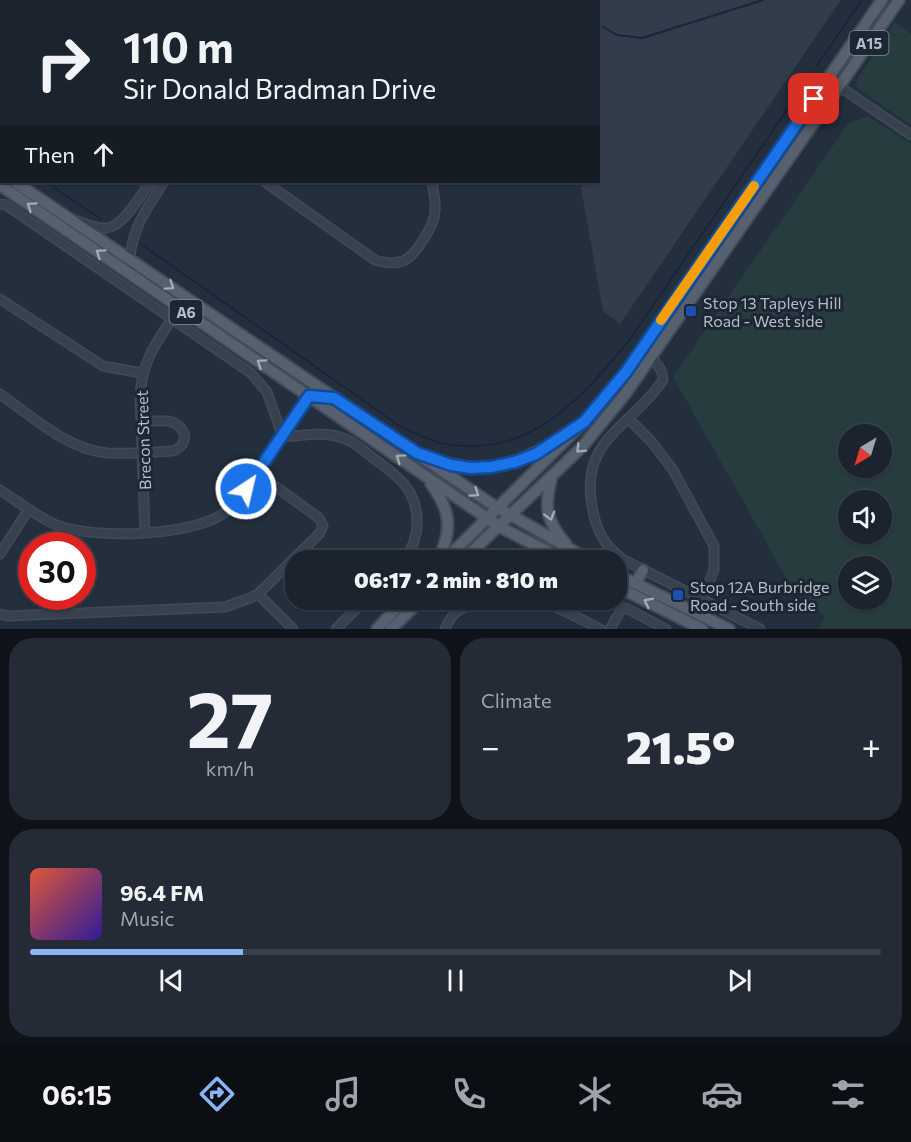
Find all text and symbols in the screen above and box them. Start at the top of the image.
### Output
text: 110 m [123,20,234,72]
icon: right [24,24,102,102]
road number: A15 [850,31,888,55]
text: Sir Donald Bradman Drive [123,72,436,105]
pin [788,73,839,124]
icon: arrive [797,82,830,115]
icon: ahead [87,138,120,171]
text: Then [24,141,75,168]
one-way arrow [27,202,38,213]
one-way arrow [96,249,107,260]
one-way arrow [164,278,174,290]
place label: Stop 13 Tapleys Hill Road - West side [703,293,842,330]
road number: A6 [170,300,202,324]
marker: Stop 13 Tapleys Hill Road - West side [684,304,698,318]
one-way arrow [257,359,268,370]
street label: Brecon Street [132,389,154,490]
north arrow [838,424,892,478]
map controls [838,424,892,610]
one-way arrow [576,442,587,453]
one-way arrow [395,454,406,465]
position arrow [214,457,278,521]
one-way arrow [468,486,479,497]
button: sound [838,490,892,544]
one-way arrow [542,511,555,521]
speed limit sign: 30 [18,532,96,610]
button: layers [838,556,892,610]
text: 06:17 · 2 min · 810 m [354,566,558,593]
place label: Stop 12A Burbridge Road - South side [690,577,829,614]
marker: Stop 12A Burbridge Road - South side [671,588,685,602]
one-way arrow [644,598,655,610]
text: 27 [187,669,273,764]
text: Climate [481,688,551,712]
text: 21.5° [626,718,736,773]
text: − [481,725,500,766]
text: + [862,725,881,766]
text: km/h [206,756,254,780]
text: 96.4 FM [120,879,204,906]
text: Music [120,906,174,930]
icon: previous [155,964,188,997]
icon: pause [439,964,472,997]
icon: next [723,964,756,997]
icon: directions [196,1073,238,1115]
icon: music [322,1073,364,1115]
icon: phone [448,1073,490,1115]
icon: climate [574,1073,616,1115]
icon: car [701,1073,743,1115]
icon: filters [827,1073,869,1115]
text: 06:15 [42,1078,112,1111]

